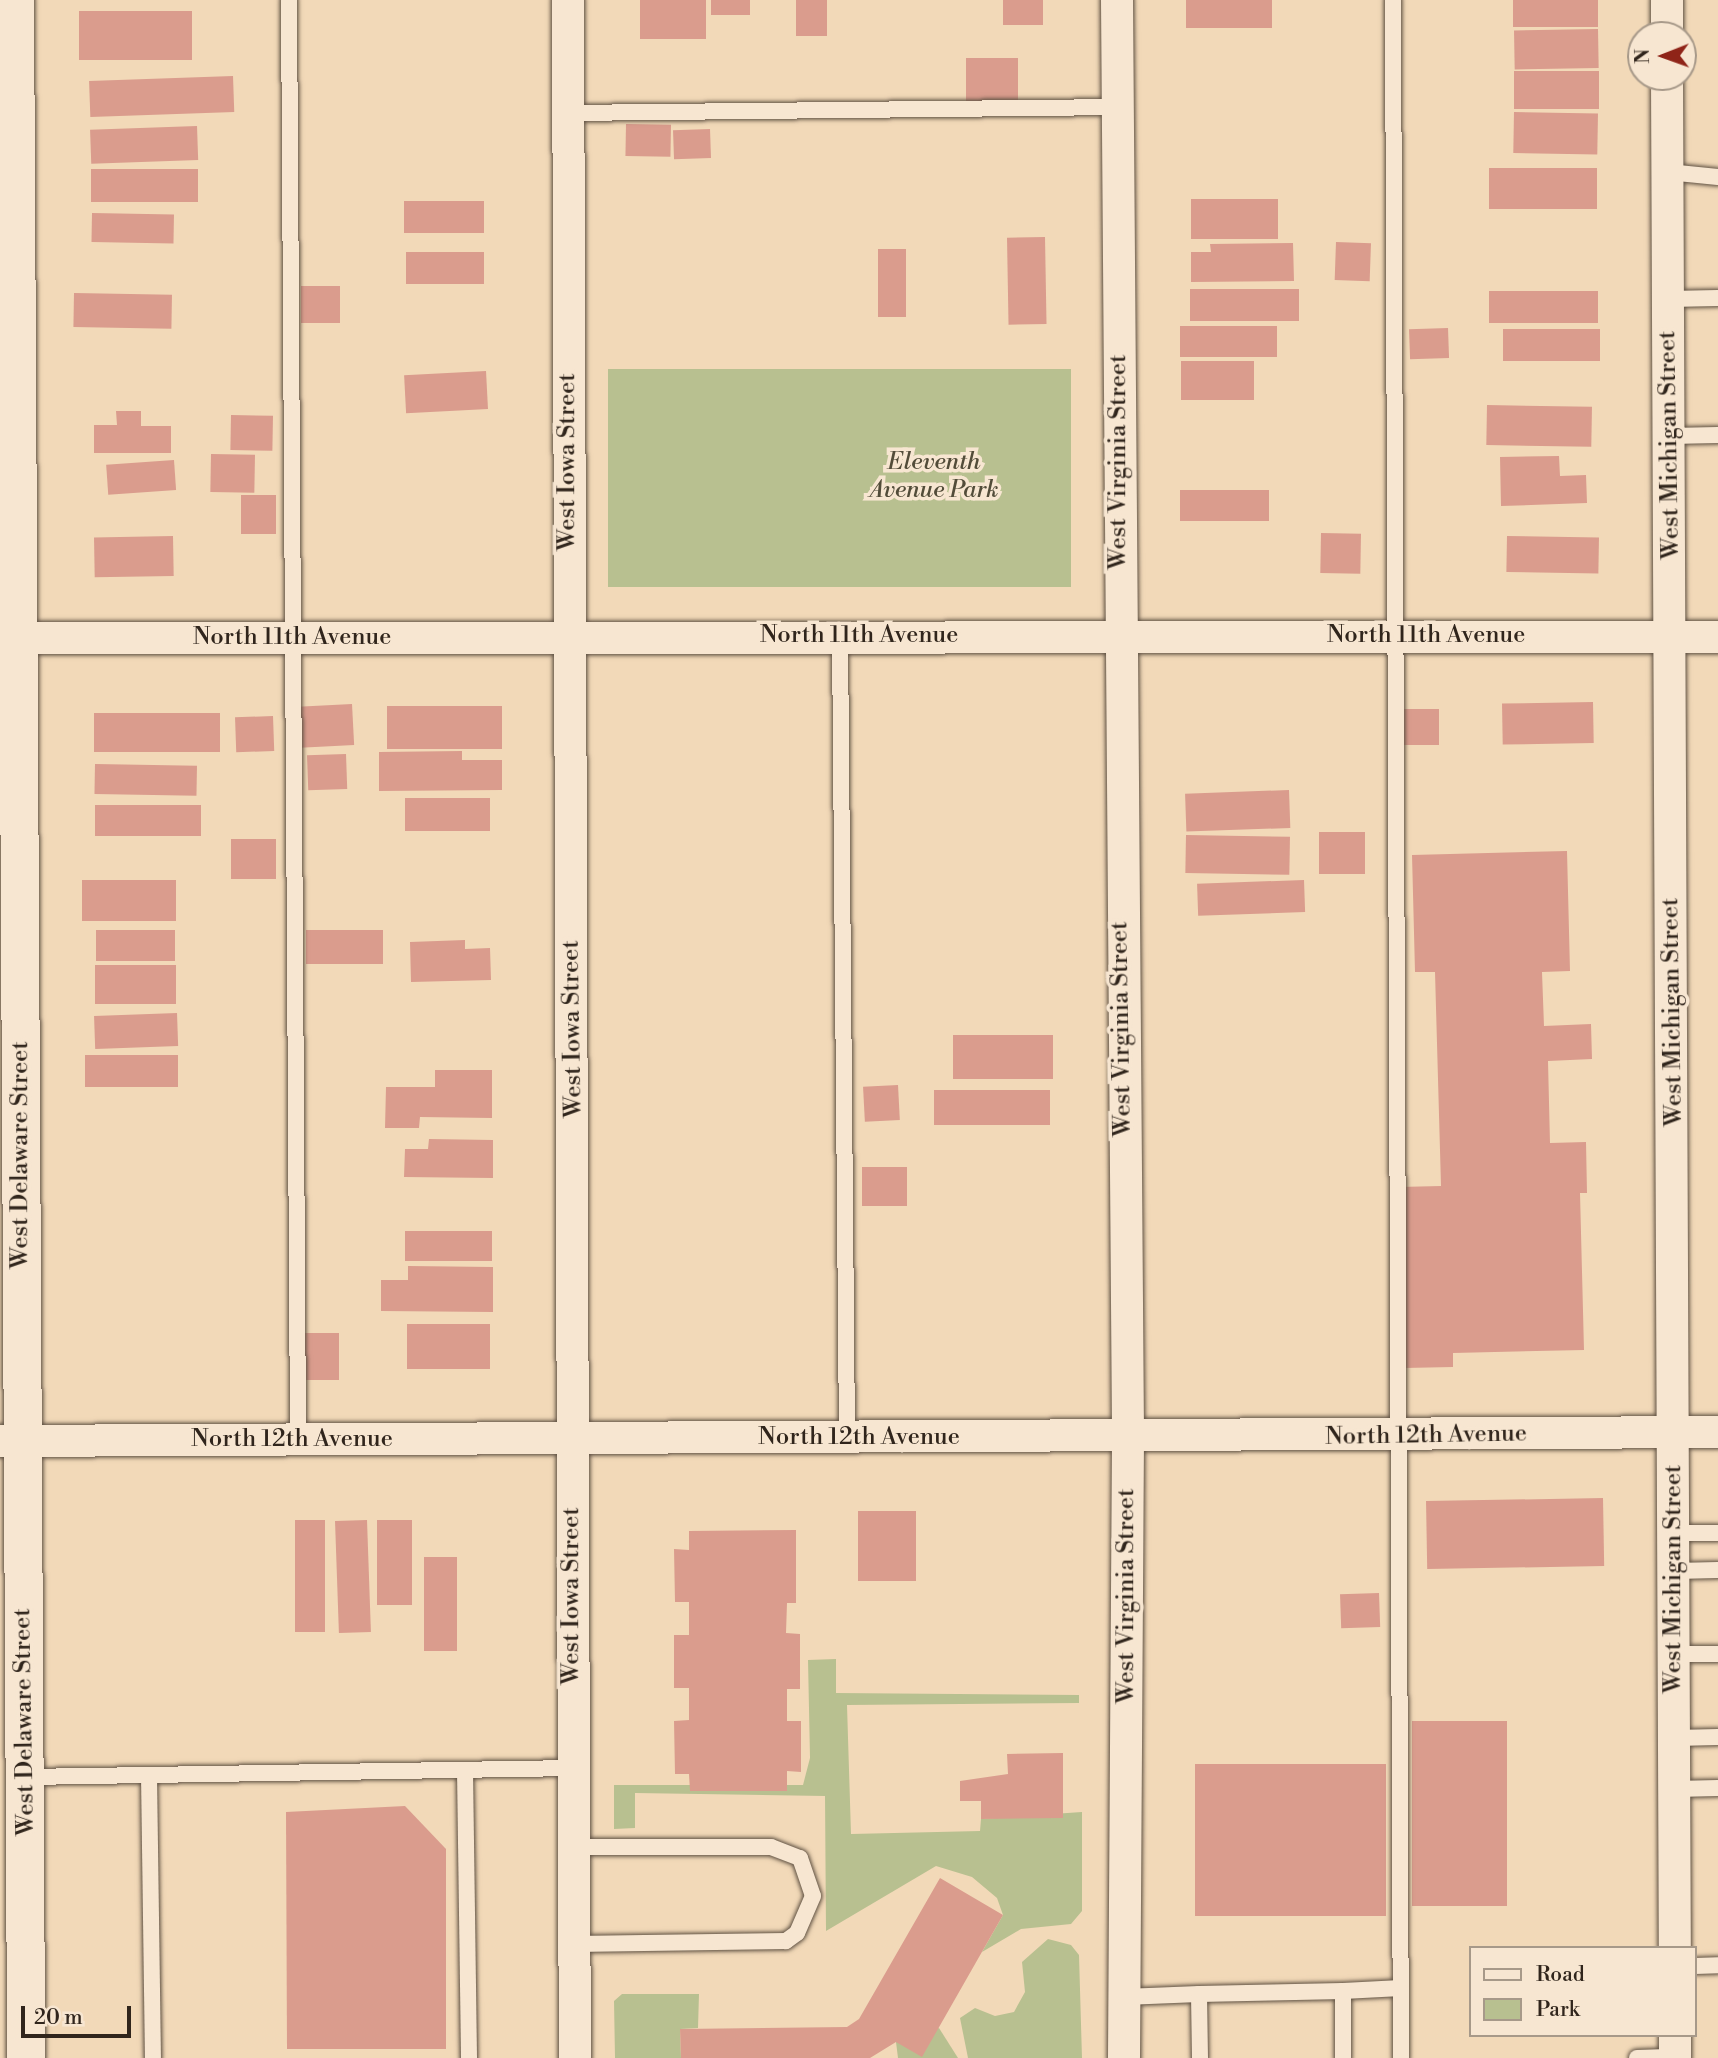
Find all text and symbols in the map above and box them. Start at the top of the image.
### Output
north arrow [1627,21,1697,91]
text: N [1631,49,1655,64]
street label: West Michigan Street [1654,330,1686,560]
street label: West Virginia Street [1105,354,1133,570]
street label: West Iowa Street [554,373,582,551]
park label: Eleventh Avenue Park [869,449,999,505]
street label: North 11th Avenue [760,622,958,650]
street label: North 11th Avenue [1327,622,1525,650]
street label: North 11th Avenue [193,624,391,652]
street label: West Michigan Street [1657,897,1689,1127]
street label: West Virginia Street [1106,921,1138,1137]
street label: West Iowa Street [557,940,589,1118]
street label: West Delaware Street [7,1041,35,1269]
street label: North 12th Avenue [1325,1420,1527,1452]
street label: North 12th Avenue [758,1424,960,1452]
street label: North 12th Avenue [191,1426,393,1454]
street label: West Michigan Street [1660,1465,1688,1693]
street label: West Virginia Street [1113,1488,1141,1704]
street label: West Iowa Street [558,1507,586,1685]
street label: West Delaware Street [9,1608,41,1836]
legend [1470,1946,1697,2037]
text: Road [1536,1962,1585,1988]
scale bar [24,1992,135,2036]
text: Park [1536,1997,1580,2023]
text: 20 m [34,2005,83,2031]

